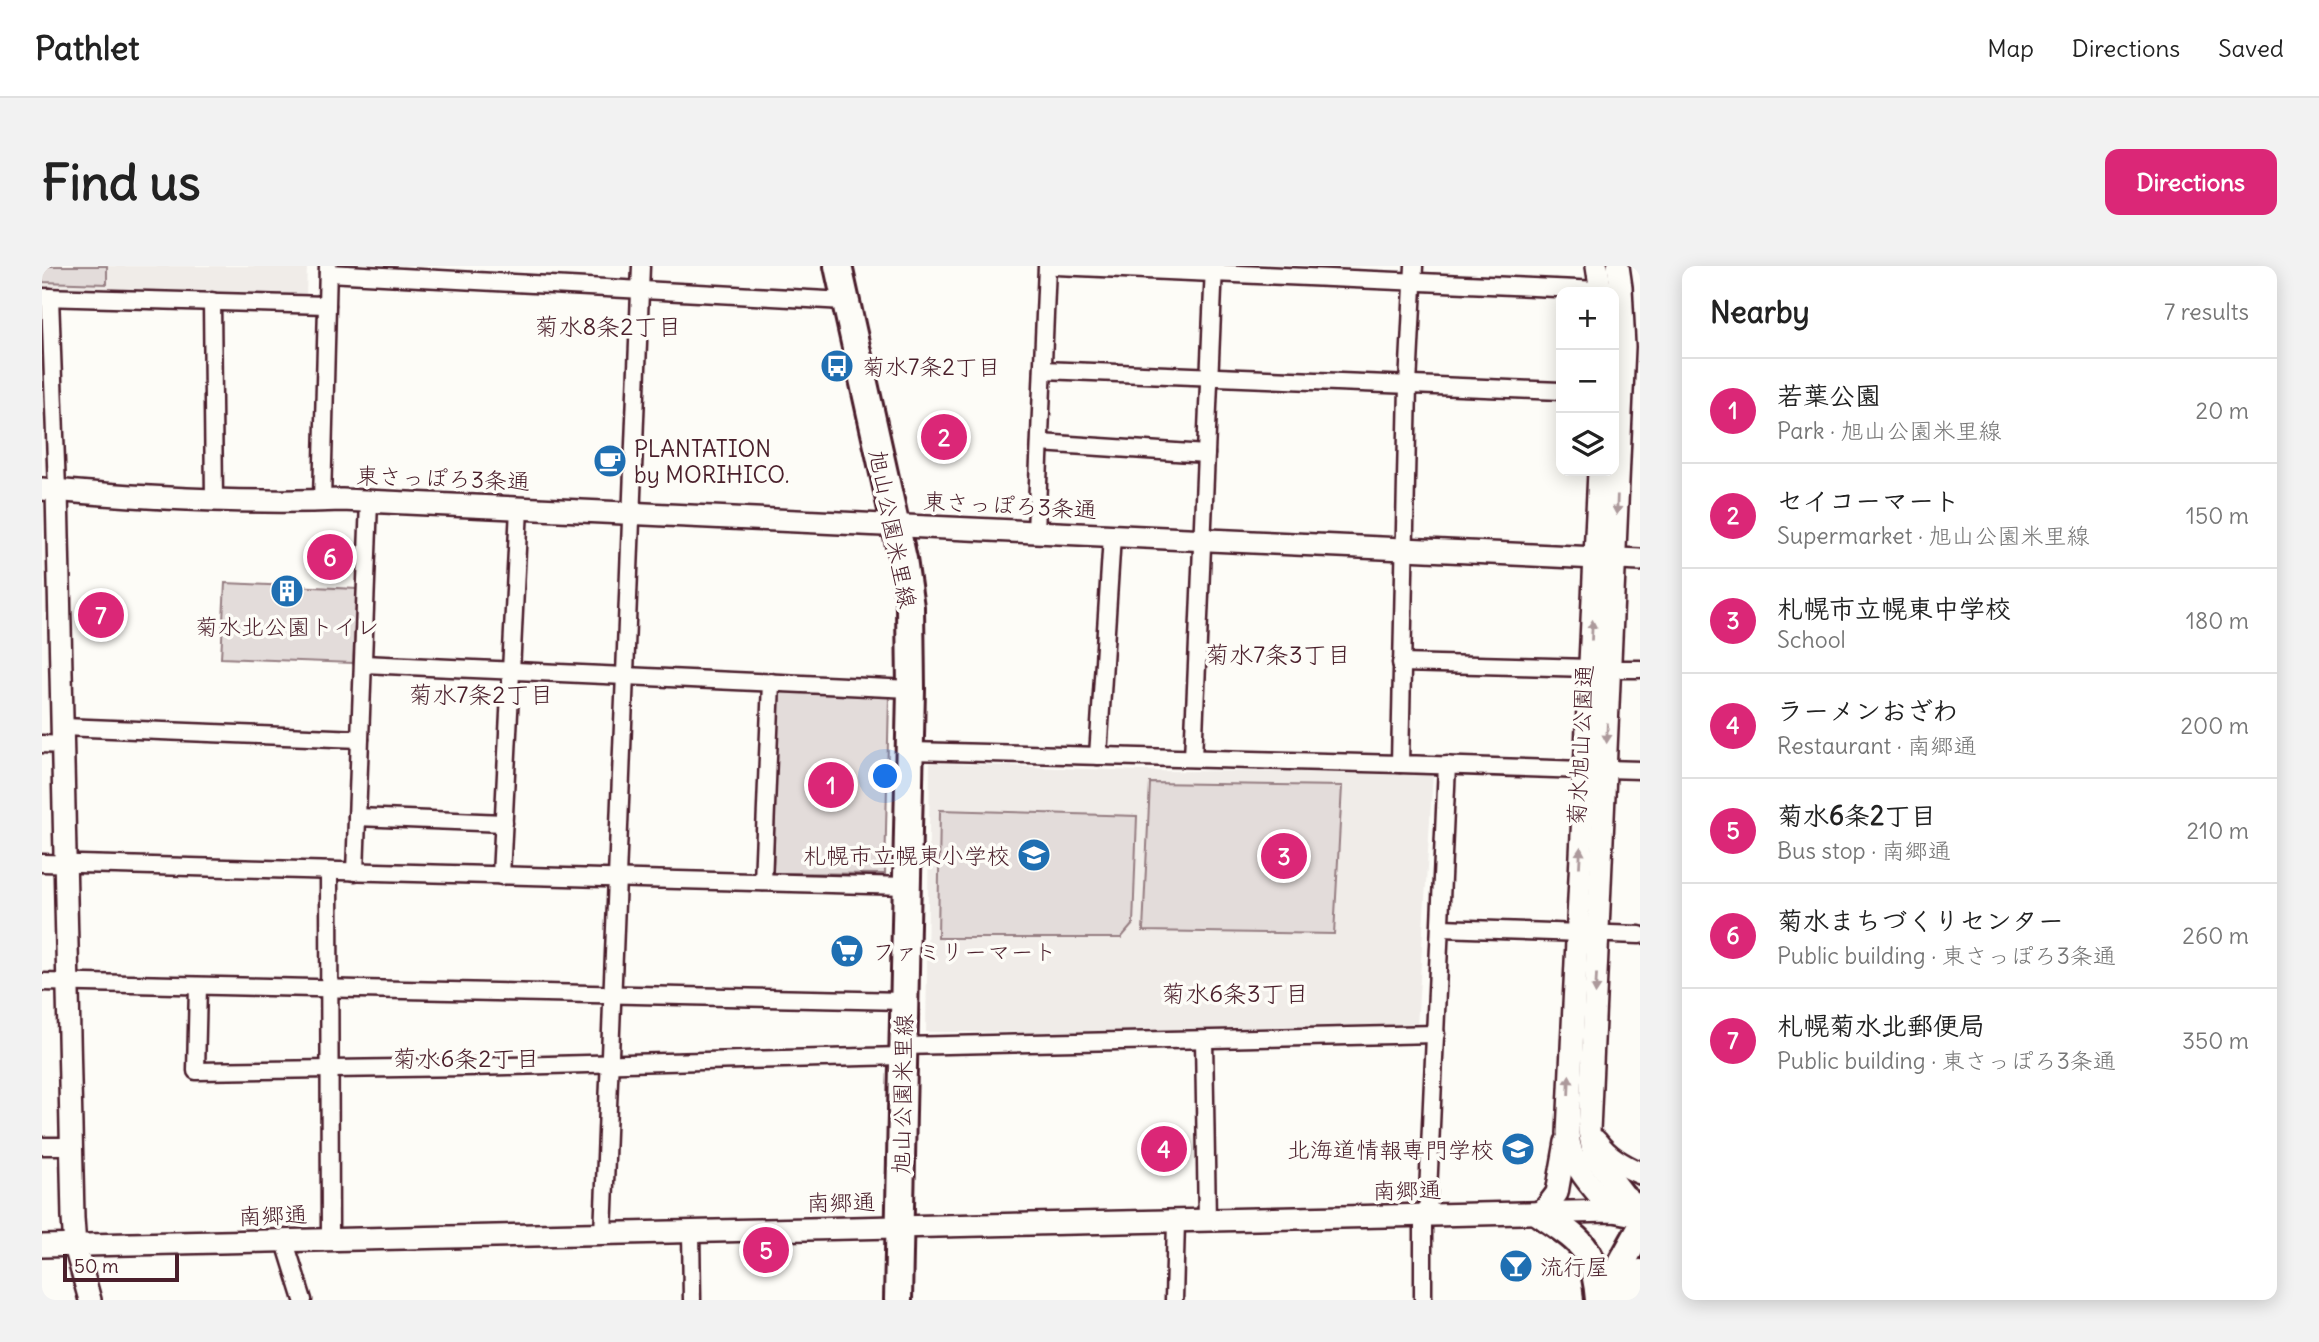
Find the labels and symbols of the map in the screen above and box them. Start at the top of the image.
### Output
district label: 菊水8条2丁目 [535,311,681,341]
bus stop icon: 菊水7条2丁目 [818,347,856,385]
place label: 菊水7条2丁目 [862,352,1001,381]
pin: 2 [921,411,967,463]
place label: PLANTATION by MORIHICO. [634,434,789,489]
cafe icon: PLANTATION by MORIHICO. [591,442,629,480]
street label: 旭山公園米里線 [863,447,923,611]
street label: 東さっぽろ3条通 [356,460,530,496]
street label: 東さっぽろ3条通 [922,486,1098,524]
one-way arrow [1612,495,1623,517]
pin: 6 [307,531,353,583]
building icon: 菊水北公園トイレ [268,572,306,610]
pin: 7 [78,589,124,641]
place label: 菊水北公園トイレ [195,612,379,641]
one-way arrow [1586,619,1597,641]
district label: 菊水7条3丁目 [1205,639,1351,669]
street label: 菊水旭山公園通 [1561,664,1599,826]
district label: 菊水7条2丁目 [409,679,553,709]
one-way arrow [1602,722,1613,744]
pin: 1 [808,759,854,811]
your location [868,759,902,793]
pin: 3 [1261,830,1307,882]
school or university icon: 札幌市立幌東小学校 [1015,836,1053,874]
place label: 札幌市立幌東小学校 [803,841,1010,870]
one-way arrow [1574,846,1585,868]
supermarket icon: ファミリーマート [828,932,866,970]
place label: ファミリーマート [872,937,1056,966]
one-way arrow [1590,974,1601,996]
district label: 菊水6条3丁目 [1161,978,1309,1008]
street label: 旭山公園米里線 [886,1013,918,1175]
district label: 菊水6条2丁目 [393,1043,540,1073]
one-way arrow [1564,1073,1575,1095]
pin: 4 [1141,1123,1187,1175]
school or university icon: 北海道情報専門学校 [1499,1130,1537,1168]
place label: 北海道情報専門学校 [1287,1135,1494,1164]
street label: 南郷通 [1372,1175,1442,1205]
street label: 南郷通 [806,1187,876,1217]
street label: 南郷通 [238,1199,308,1231]
pin: 5 [743,1224,789,1276]
bar icon: 流行屋 [1497,1247,1535,1285]
scale bar [63,1251,178,1283]
place label: 流行屋 [1540,1252,1609,1281]

